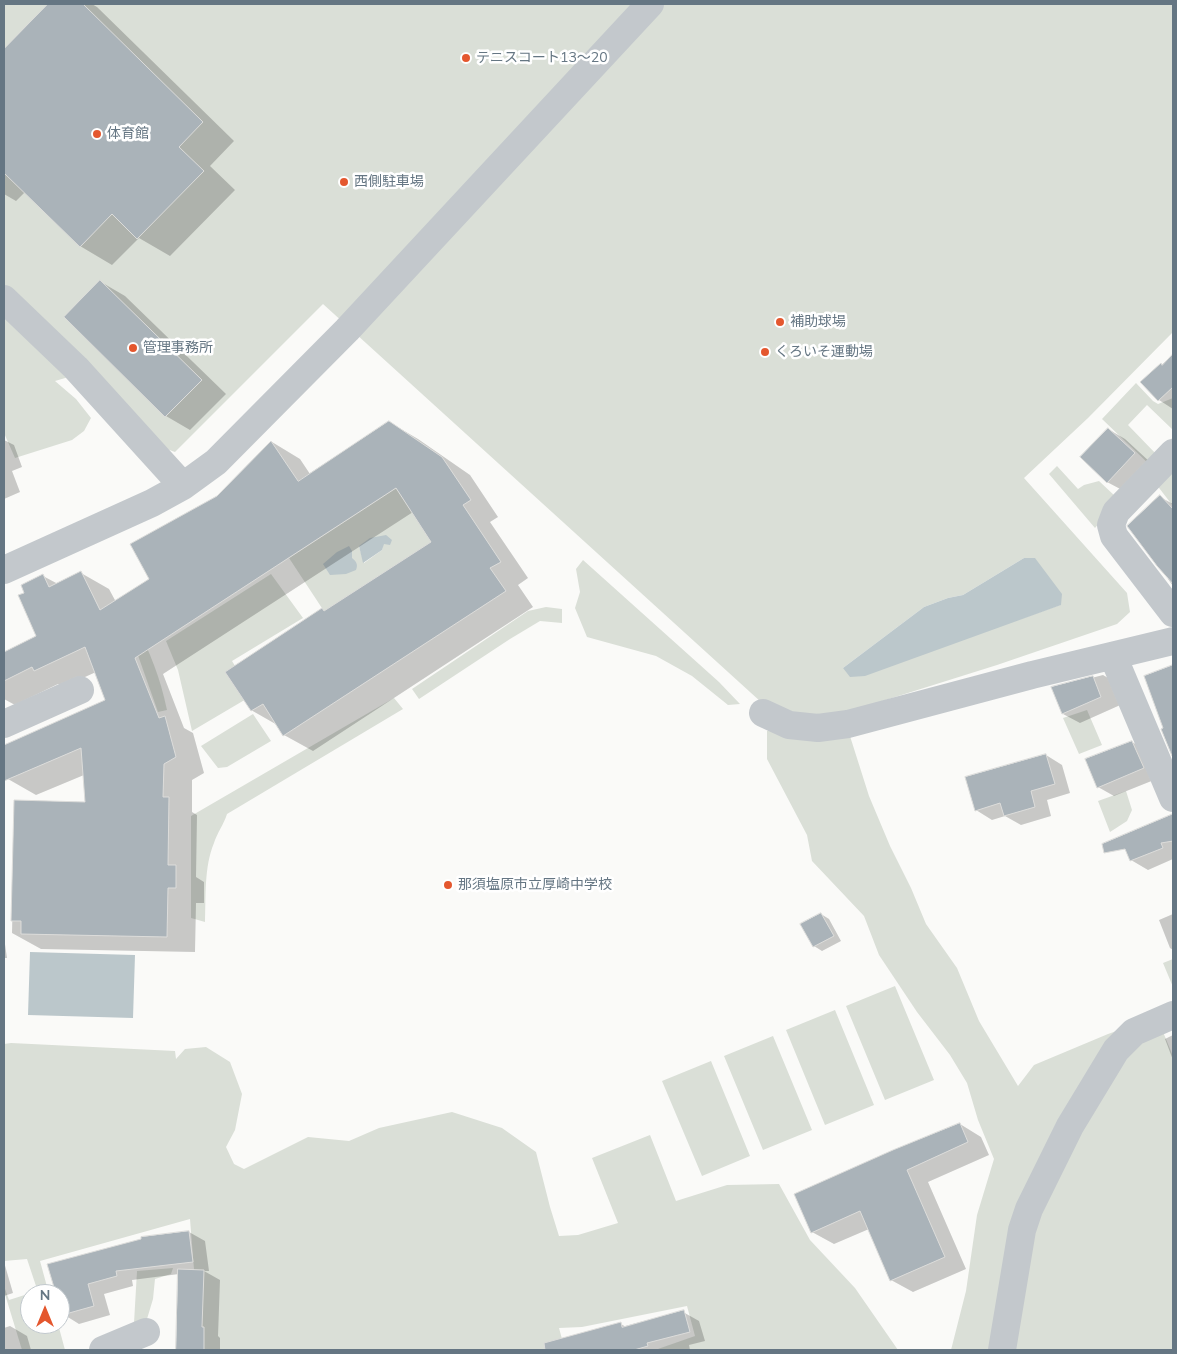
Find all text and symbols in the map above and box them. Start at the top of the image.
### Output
place label: テニスコート13～20 [476,50,608,66]
marker: テニスコート13～20 [460,52,472,64]
place label: 体育館 [107,126,149,142]
marker: 体育館 [91,128,103,140]
place label: 西側駐車場 [354,174,424,190]
marker: 西側駐車場 [338,176,350,188]
place label: 補助球場 [790,314,846,330]
marker: 補助球場 [774,316,786,328]
place label: 管理事務所 [143,340,213,356]
marker: 管理事務所 [127,342,139,354]
place label: くろいそ運動場 [775,344,873,360]
marker: くろいそ運動場 [759,346,771,358]
place label: 那須塩原市立厚崎中学校 [458,877,612,893]
marker: 那須塩原市立厚崎中学校 [442,879,454,891]
north arrow [20,1284,70,1334]
text: N [40,1286,50,1304]

